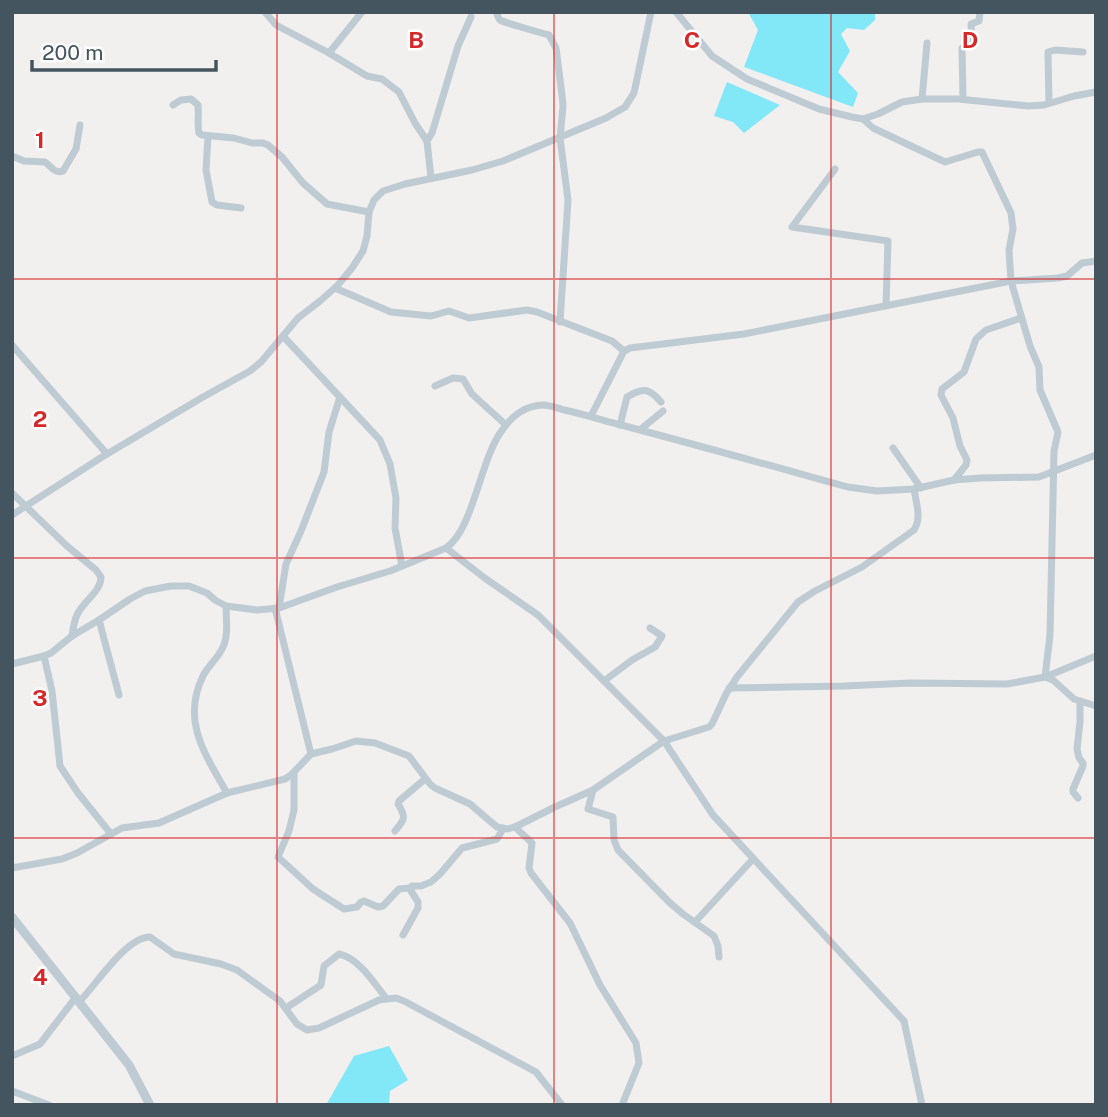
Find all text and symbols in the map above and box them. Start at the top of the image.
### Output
text: B [408,26,424,53]
text: C [684,26,700,53]
text: D [962,26,978,53]
scale bar [32,28,215,72]
text: 200 m [42,40,103,65]
text: 1 [35,126,45,153]
text: 2 [33,405,47,432]
text: 3 [32,684,48,711]
text: 4 [32,963,48,990]

